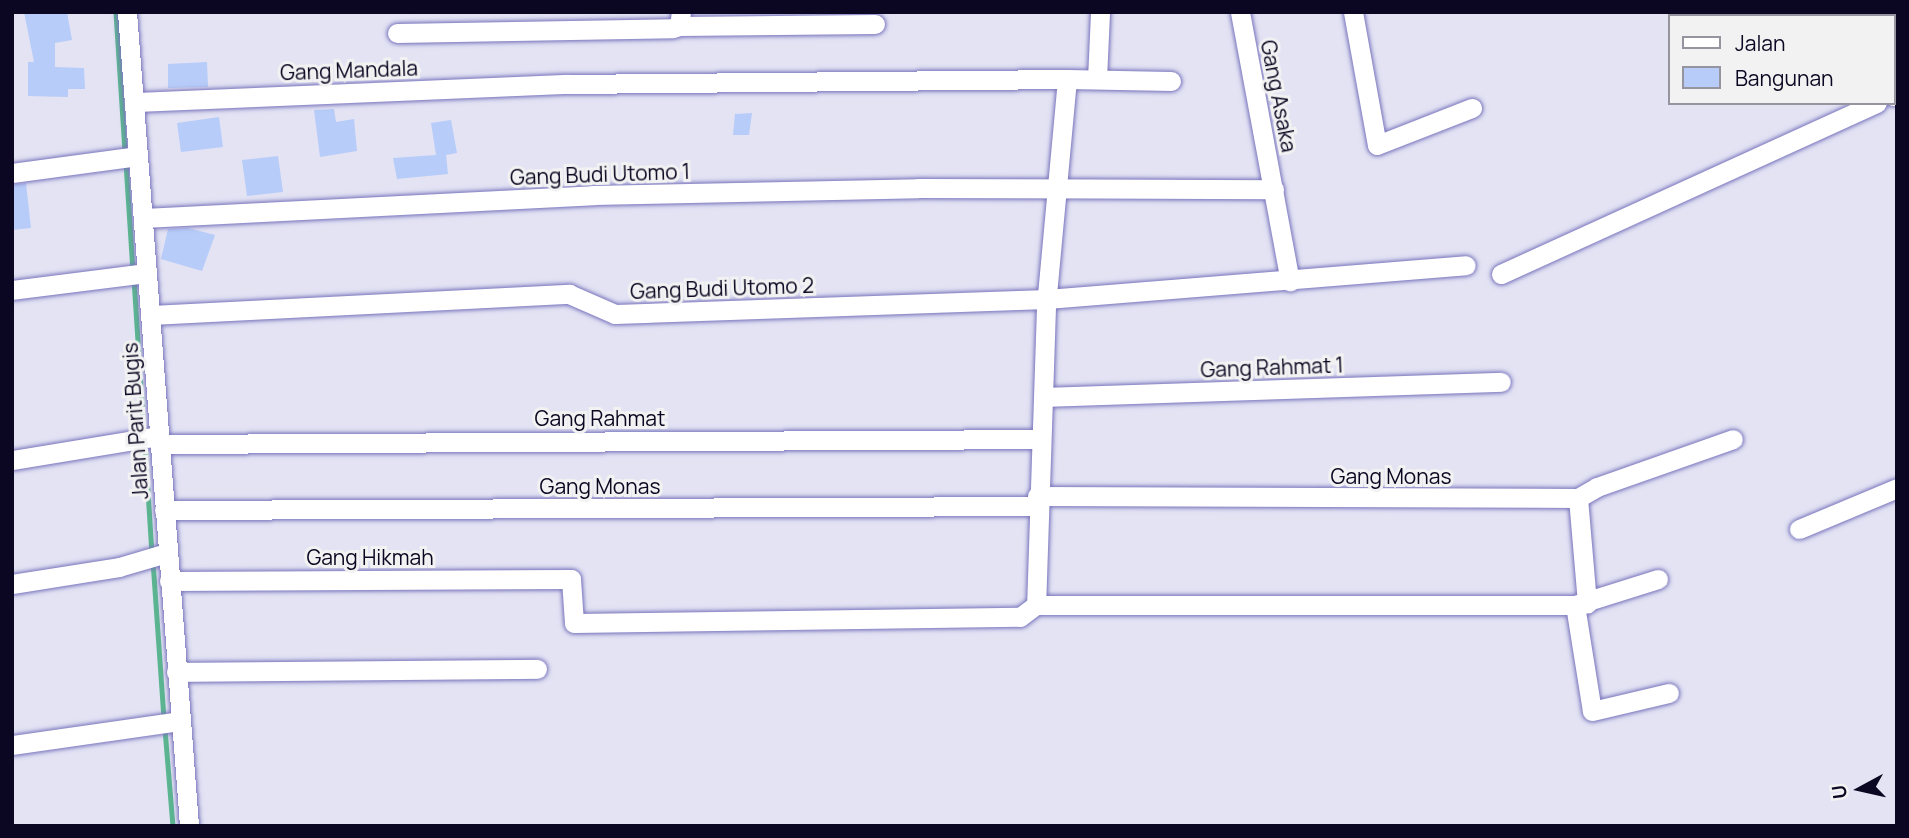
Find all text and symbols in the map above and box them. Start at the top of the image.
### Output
legend [1668,14,1895,105]
text: Jalan [1735,29,1785,57]
street label: Gang Asaka [1256,38,1302,154]
street label: Gang Mandala [280,55,418,85]
text: Bangunan [1735,64,1834,92]
street label: Gang Budi Utomo 1 [510,158,690,190]
street label: Gang Budi Utomo 2 [630,272,814,304]
street label: Jalan Parit Bugis [117,342,153,500]
street label: Gang Rahmat 1 [1200,352,1344,382]
street label: Gang Rahmat [535,405,665,431]
street label: Gang Monas [1331,463,1451,489]
street label: Gang Monas [540,473,660,499]
street label: Gang Hikmah [306,544,434,570]
north arrow [1825,754,1895,824]
text: U [1825,783,1853,801]

